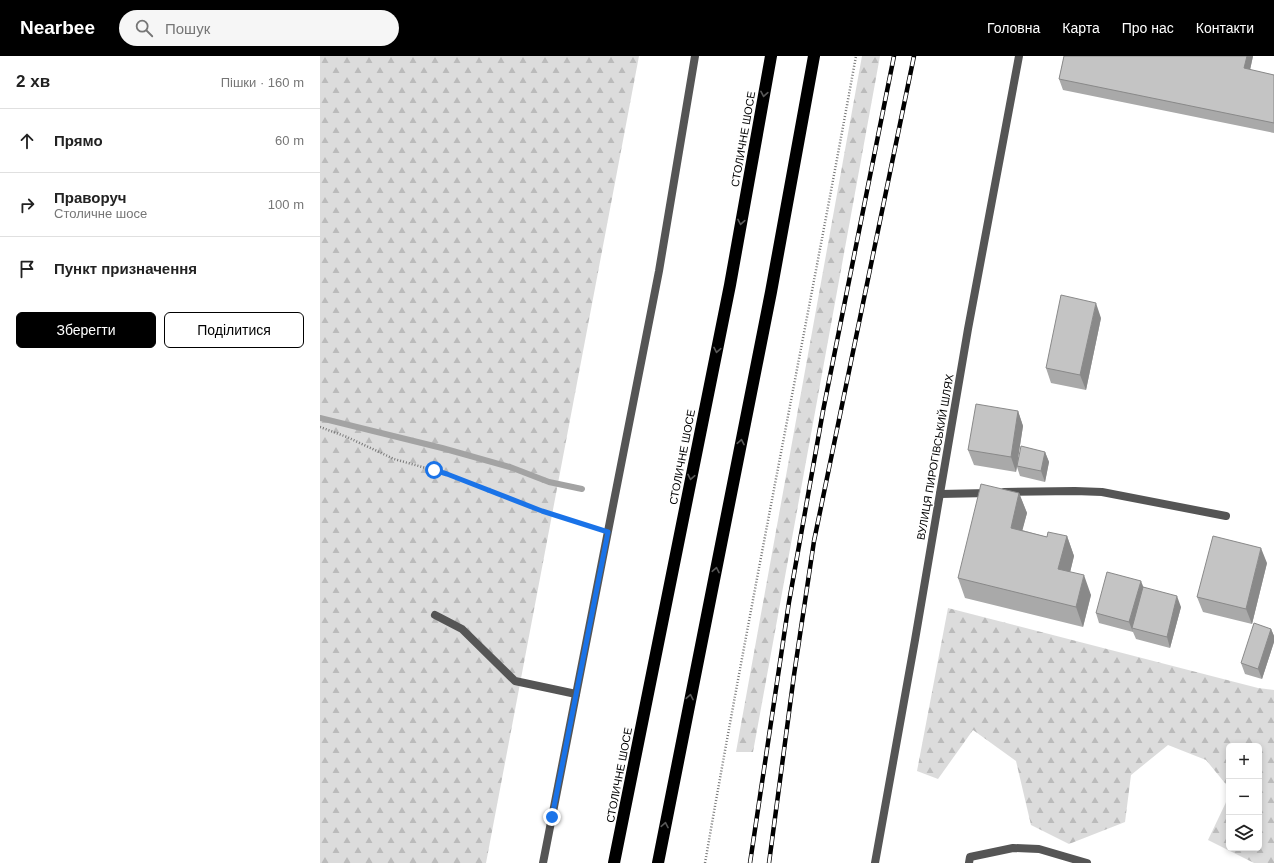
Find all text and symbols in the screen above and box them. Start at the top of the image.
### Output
search box [119,10,399,46]
text: Nearbee [20,17,95,38]
icon: search [133,17,155,39]
text: Пошук [165,20,210,37]
text: Головна [987,20,1040,36]
text: Карта [1062,20,1100,36]
text: Про нас [1122,20,1174,36]
text: Контакти [1196,20,1254,36]
text: 2 хв [16,72,50,91]
text: Пішки · 160 m [221,75,304,90]
street label: СТОЛИЧНЕ ШОСЕ [729,90,757,188]
one-way arrow [761,91,769,97]
icon: ahead [16,130,38,152]
text: Прямо [54,132,103,149]
text: 60 m [275,133,304,148]
text: Праворуч [54,189,127,206]
icon: right [16,194,38,216]
text: 100 m [268,197,304,212]
text: Столичне шосе [54,206,147,221]
one-way arrow [737,219,746,225]
icon: arrive [16,258,38,280]
text: Пункт призначення [54,260,197,277]
button: Зберегти [16,312,156,348]
button: Поділитися [164,312,304,348]
one-way arrow [713,347,721,353]
street label: ВУЛИЦЯ ПИРОГІВСЬКИЙ ШЛЯХ [914,372,956,541]
street label: СТОЛИЧНЕ ШОСЕ [667,408,697,506]
one-way arrow [736,439,745,445]
route start [425,461,443,479]
one-way arrow [688,474,696,481]
one-way arrow [711,567,719,573]
one-way arrow [686,694,694,700]
street label: СТОЛИЧНЕ ШОСЕ [604,726,634,824]
map controls [1226,743,1262,851]
button: + [1226,743,1262,779]
button: − [1226,779,1262,815]
route end [543,808,561,826]
button: layers [1226,815,1262,851]
one-way arrow [661,822,669,828]

